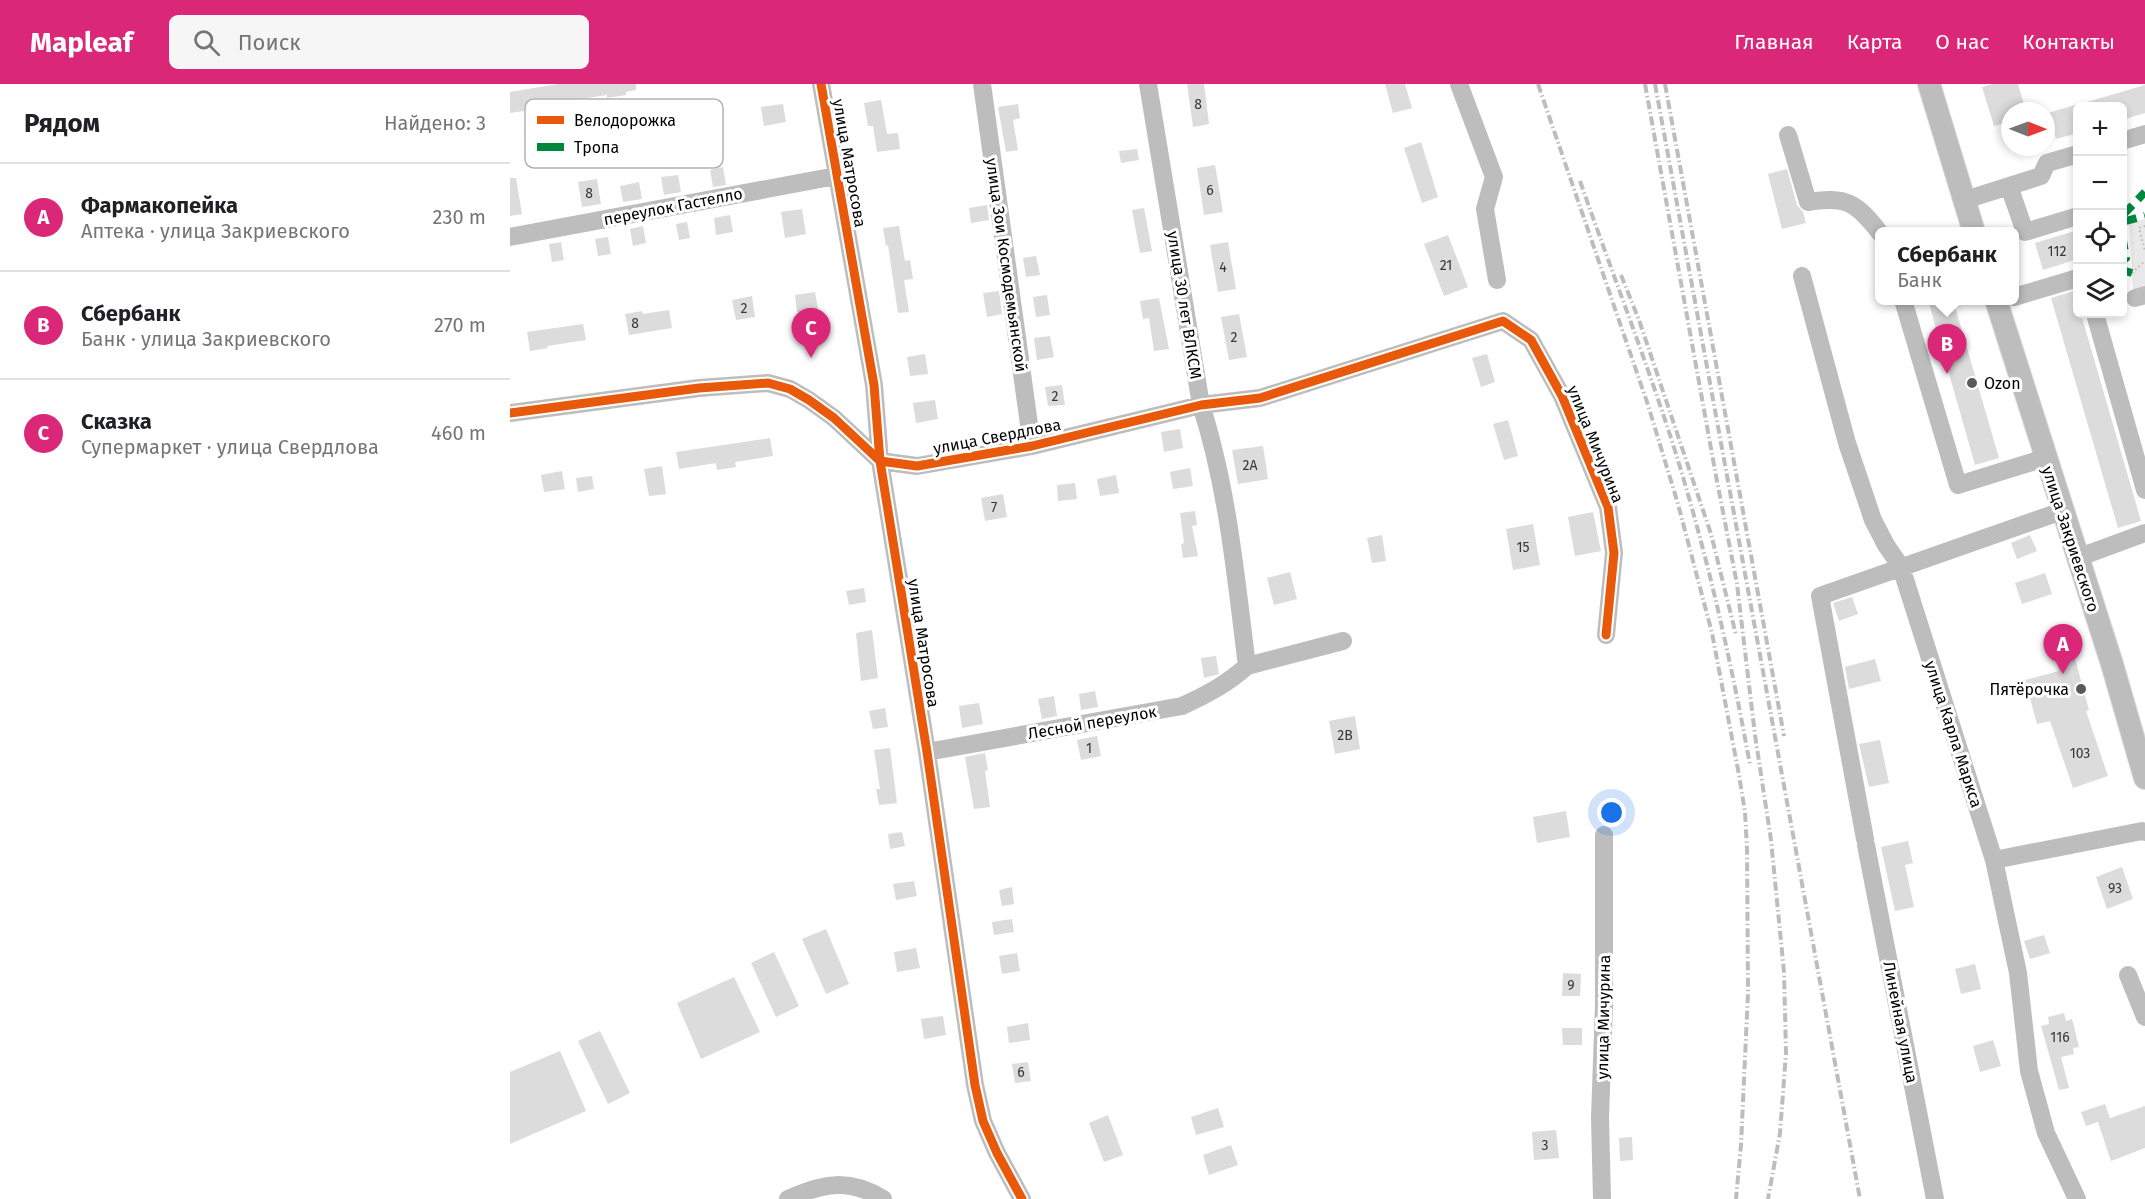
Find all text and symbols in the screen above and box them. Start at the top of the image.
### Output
search box [169,15,589,69]
text: Mapleaf [30,26,133,59]
icon: search [190,26,223,59]
text: Поиск [238,29,301,56]
text: Главная [1734,29,1814,55]
text: Карта [1847,29,1902,55]
text: О нас [1935,29,1989,55]
text: Контакты [2022,29,2115,55]
house number: 8 [1194,96,1202,113]
street label: улица Матросова [829,97,870,229]
legend [525,99,723,168]
north arrow [2001,102,2055,156]
map controls [2073,102,2127,318]
button: + [2073,102,2127,156]
text: Рядом [24,108,100,139]
text: Найдено: 3 [384,111,486,135]
text: Велодорожка [574,111,676,130]
text: Тропа [574,138,619,157]
button: − [2073,156,2127,210]
street label: улица Зои Космодемьянской [982,157,1031,373]
house number: 6 [1206,182,1214,199]
street label: переулок Гастелло [602,184,744,229]
house number: 8 [585,185,593,202]
text: Фармакопейка [81,192,238,219]
text: A [38,205,49,229]
text: 230 m [433,205,486,229]
button: locate [2073,210,2127,264]
text: Аптека · улица Закриевского [81,219,350,243]
popup [1875,227,2019,305]
street label: улица 30 лет ВЛКСМ [1163,230,1206,381]
text: Сбербанк [1897,241,1997,268]
house number: 112 [2048,243,2066,260]
house number: 21 [1440,257,1452,274]
house number: 4 [1219,259,1227,276]
button: layers [2073,264,2127,318]
text: Банк [1897,268,1942,292]
text: Сбербанк [81,300,181,327]
house number: 2 [741,300,748,317]
pin: C [792,308,830,358]
text: B [37,313,50,337]
text: 270 m [434,313,486,337]
house number: 8 [631,315,639,332]
pin: B [1928,324,1966,374]
text: Банк · улица Закриевского [81,327,331,351]
house number: 2 [1231,329,1238,346]
place label: Ozon [1984,374,2021,393]
marker: Ozon [1965,376,1979,390]
street label: улица Мичурина [1563,383,1628,506]
house number: 2 [1052,388,1059,405]
text: Сказка [81,408,152,435]
street label: улица Свердлова [932,415,1063,458]
text: C [38,421,49,445]
text: 460 m [431,421,486,445]
text: Супермаркет · улица Свердлова [81,435,379,459]
house number: 2А [1243,457,1257,474]
street label: улица Закриевского [2038,464,2103,614]
house number: 7 [991,499,997,516]
house number: 15 [1516,539,1530,556]
street label: улица Матросова [904,577,943,709]
pin: A [2044,624,2082,674]
street label: улица Карла Маркса [1921,658,1986,810]
place label: Пятёрочка [1989,680,2069,699]
marker: Пятёрочка [2074,682,2088,696]
street label: Лесной переулок [1026,702,1159,743]
house number: 2В [1337,727,1353,744]
house number: 1 [1086,740,1092,757]
house number: 103 [2070,745,2090,762]
your location [1597,798,1626,827]
house number: 93 [2108,880,2122,897]
street label: улица Мичурина [1593,954,1614,1080]
street label: Линейная улица [1879,960,1922,1085]
house number: 9 [1567,977,1575,994]
house number: 116 [2050,1029,2070,1046]
house number: 6 [1017,1064,1025,1081]
house number: 3 [1542,1137,1549,1154]

